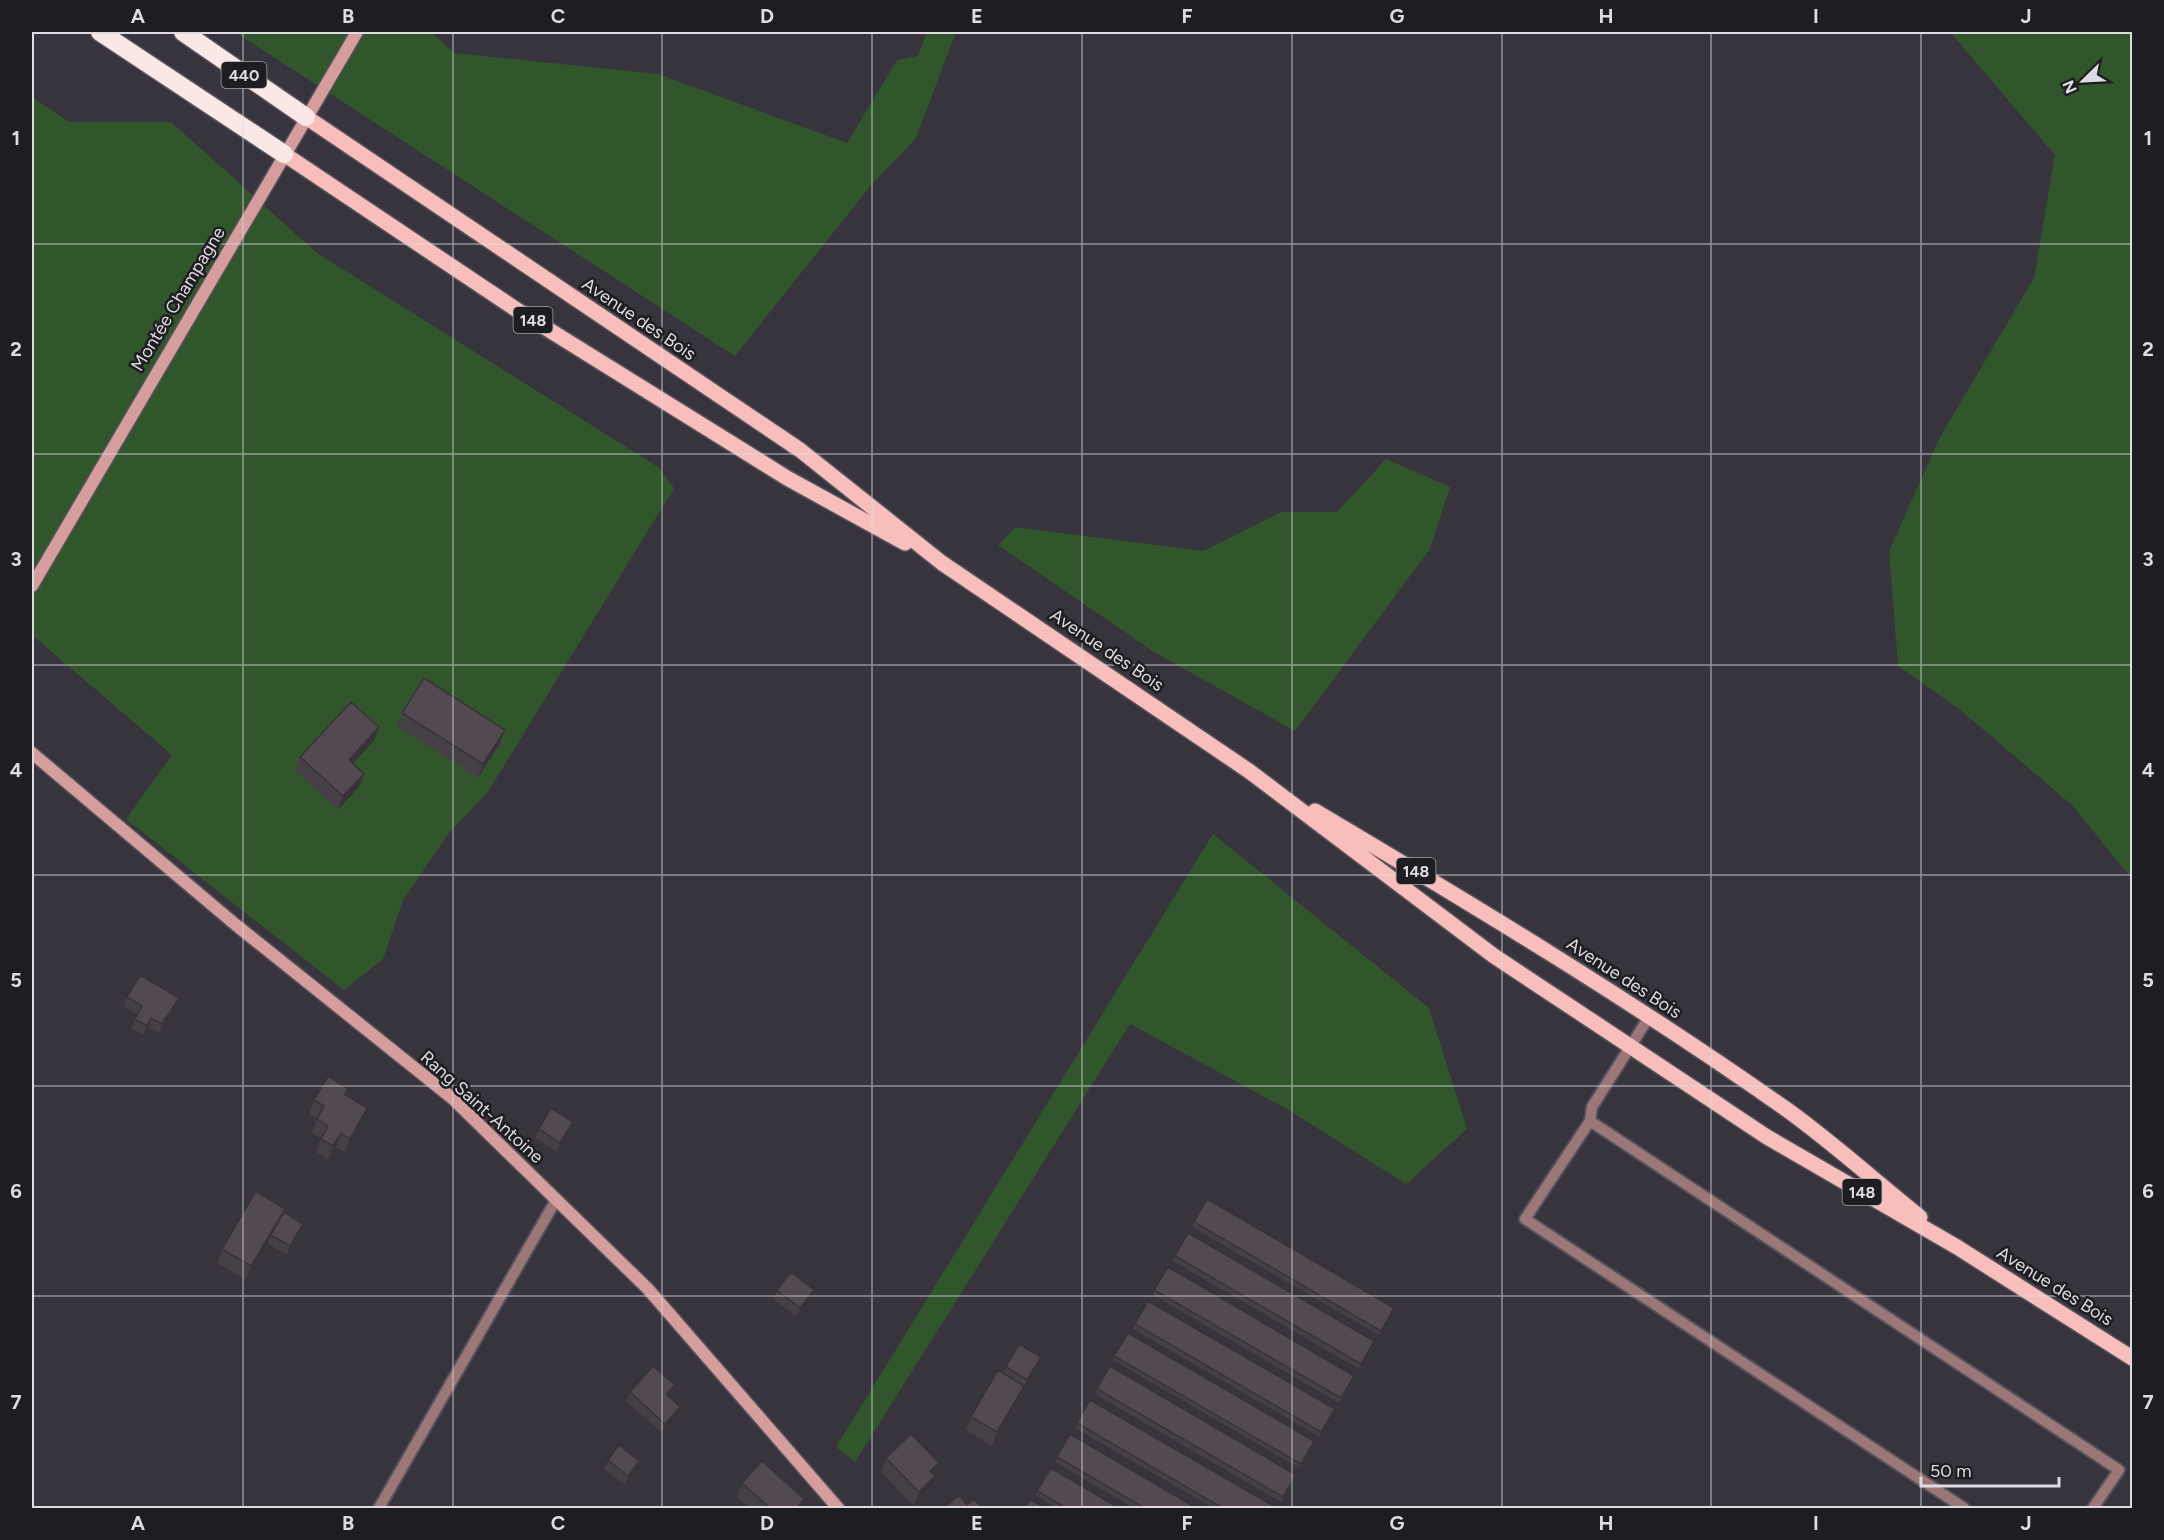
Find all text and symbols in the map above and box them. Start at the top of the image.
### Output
text: A [131,4,146,28]
text: B [342,4,354,28]
text: C [551,4,565,28]
text: D [760,4,774,28]
text: E [971,4,983,28]
text: F [1181,4,1193,28]
text: G [1390,4,1405,28]
text: H [1599,4,1614,28]
text: I [1813,4,1819,28]
text: J [2020,4,2032,28]
north arrow [2053,51,2113,111]
road number: 440 [222,62,266,88]
text: N [2059,77,2081,96]
text: 1 [12,126,20,150]
text: 1 [2144,126,2152,150]
street label: Montée Champagne [126,223,230,375]
street label: Avenue des Bois [578,273,700,365]
road number: 148 [514,307,552,333]
text: 2 [10,337,22,361]
text: 2 [2142,337,2154,361]
text: 3 [10,547,22,571]
text: 3 [2142,547,2154,571]
street label: Avenue des Bois [1046,604,1168,696]
text: 4 [10,758,23,782]
text: 4 [2142,758,2155,782]
road number: 148 [1396,858,1436,884]
street label: Avenue des Bois [1562,933,1686,1023]
text: 5 [10,968,22,992]
text: 5 [2142,968,2154,992]
street label: Rang Saint-Antoine [416,1046,548,1168]
text: 6 [10,1179,22,1203]
road number: 148 [1842,1179,1882,1205]
text: 6 [2142,1179,2154,1203]
street label: Avenue des Bois [1993,1242,2117,1330]
text: 7 [10,1390,22,1414]
text: 7 [2142,1390,2154,1414]
scale bar [1921,1450,2059,1488]
text: 50 m [1930,1460,1972,1482]
text: A [131,1511,146,1535]
text: B [342,1511,354,1535]
text: C [551,1511,565,1535]
text: D [760,1511,774,1535]
text: E [971,1511,983,1535]
text: F [1181,1511,1193,1535]
text: G [1390,1511,1405,1535]
text: H [1599,1511,1614,1535]
text: I [1813,1511,1819,1535]
text: J [2020,1511,2032,1535]

